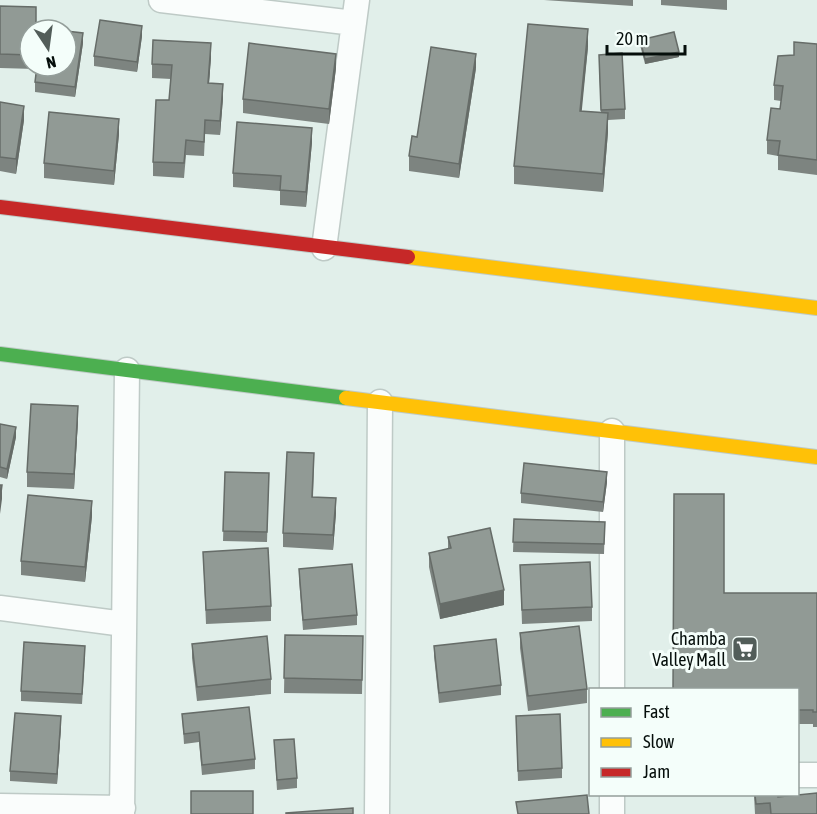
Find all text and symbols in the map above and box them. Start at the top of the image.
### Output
north arrow [18,18,78,78]
scale bar [607,18,685,56]
text: 20 m [616,28,648,49]
text: N [45,53,58,72]
place label: Chamba Valley Mall [652,628,726,670]
supermarket icon: Chamba Valley Mall [730,634,760,664]
legend [589,688,799,796]
text: Fast [643,701,670,722]
text: Slow [643,731,674,752]
text: Jam [643,761,670,782]

